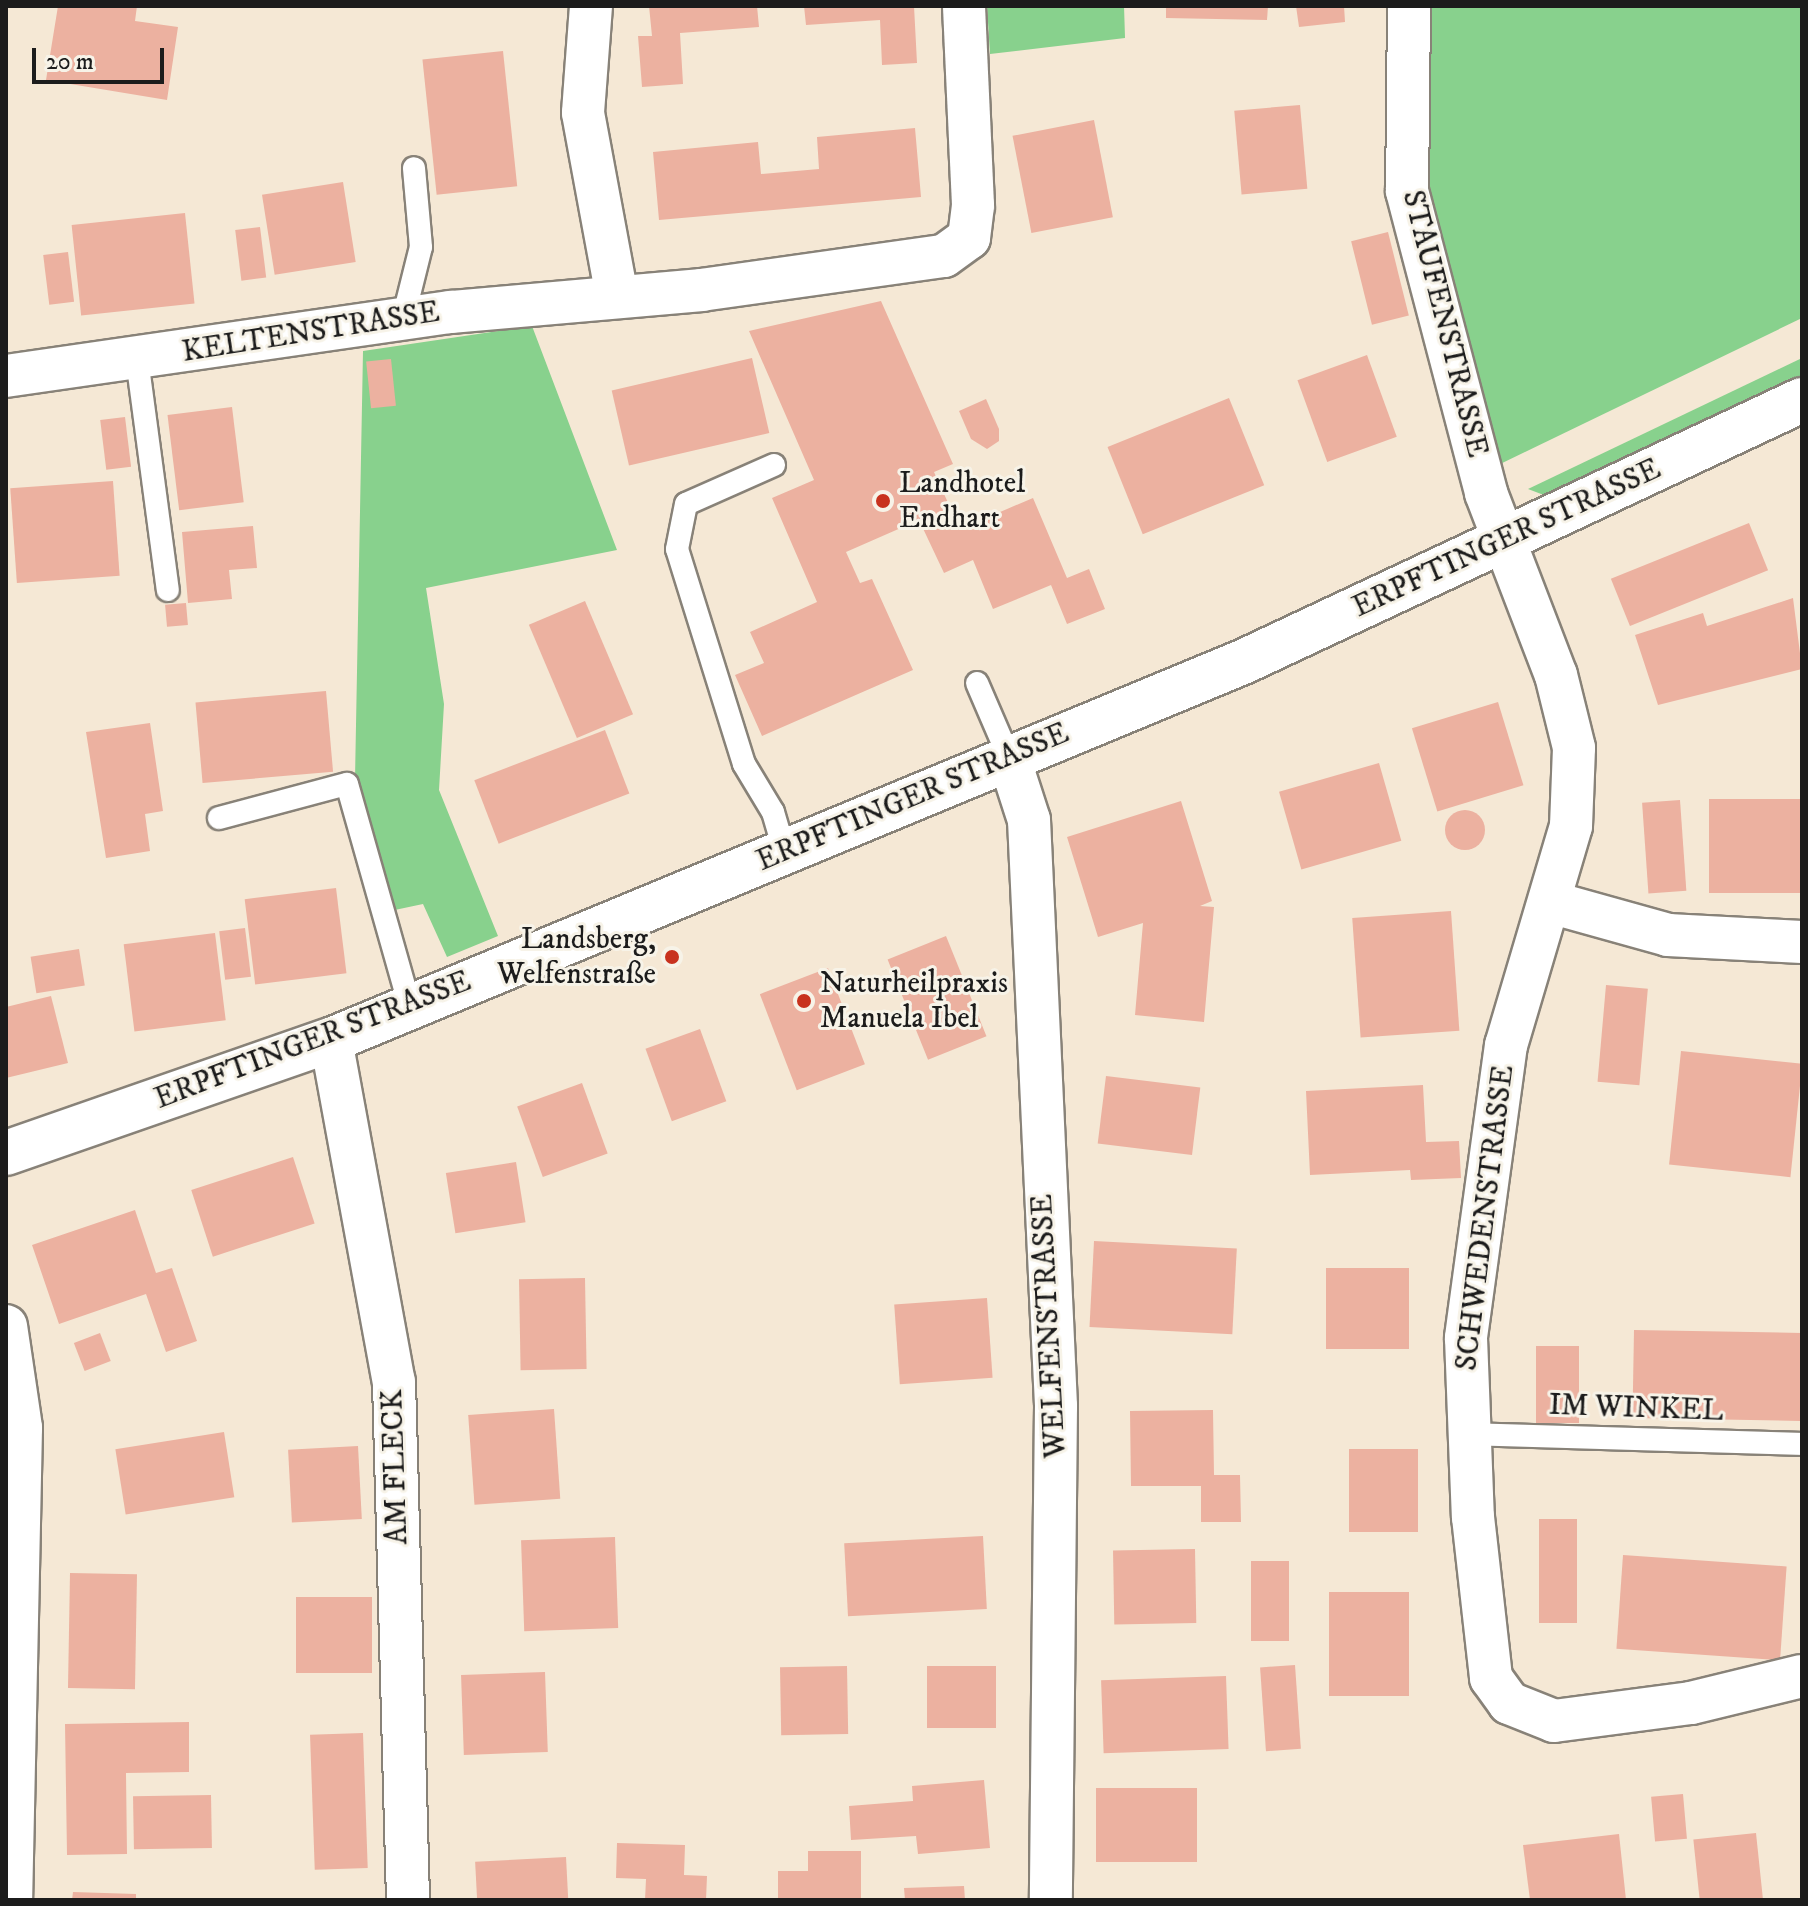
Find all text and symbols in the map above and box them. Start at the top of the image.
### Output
scale bar [36,32,168,82]
text: 20 m [46,47,94,77]
street label: STAUFENSTRASSE [1393,187,1495,461]
street label: KELTENSTRASSE [180,295,442,371]
street label: ERPFTINGER STRASSE [1347,452,1667,626]
place label: Landhotel Endhart [899,466,1025,536]
marker: Landhotel Endhart [874,492,892,510]
street label: ERPFTINGER STRASSE [751,716,1075,880]
place label: Landsberg, Welfenstraße [497,922,656,992]
marker: Landsberg, Welfenstraße [663,948,681,966]
street label: ERPFTINGER STRASSE [150,964,476,1118]
place label: Naturheilpraxis Manuela Ibel [820,966,1008,1036]
marker: Naturheilpraxis Manuela Ibel [795,992,813,1010]
street label: SCHWEDENSTRASSE [1449,1063,1523,1373]
street label: WELFENSTRASSE [1025,1193,1075,1459]
street label: IM WINKEL [1548,1388,1724,1430]
street label: AM FLECK [375,1389,417,1545]

